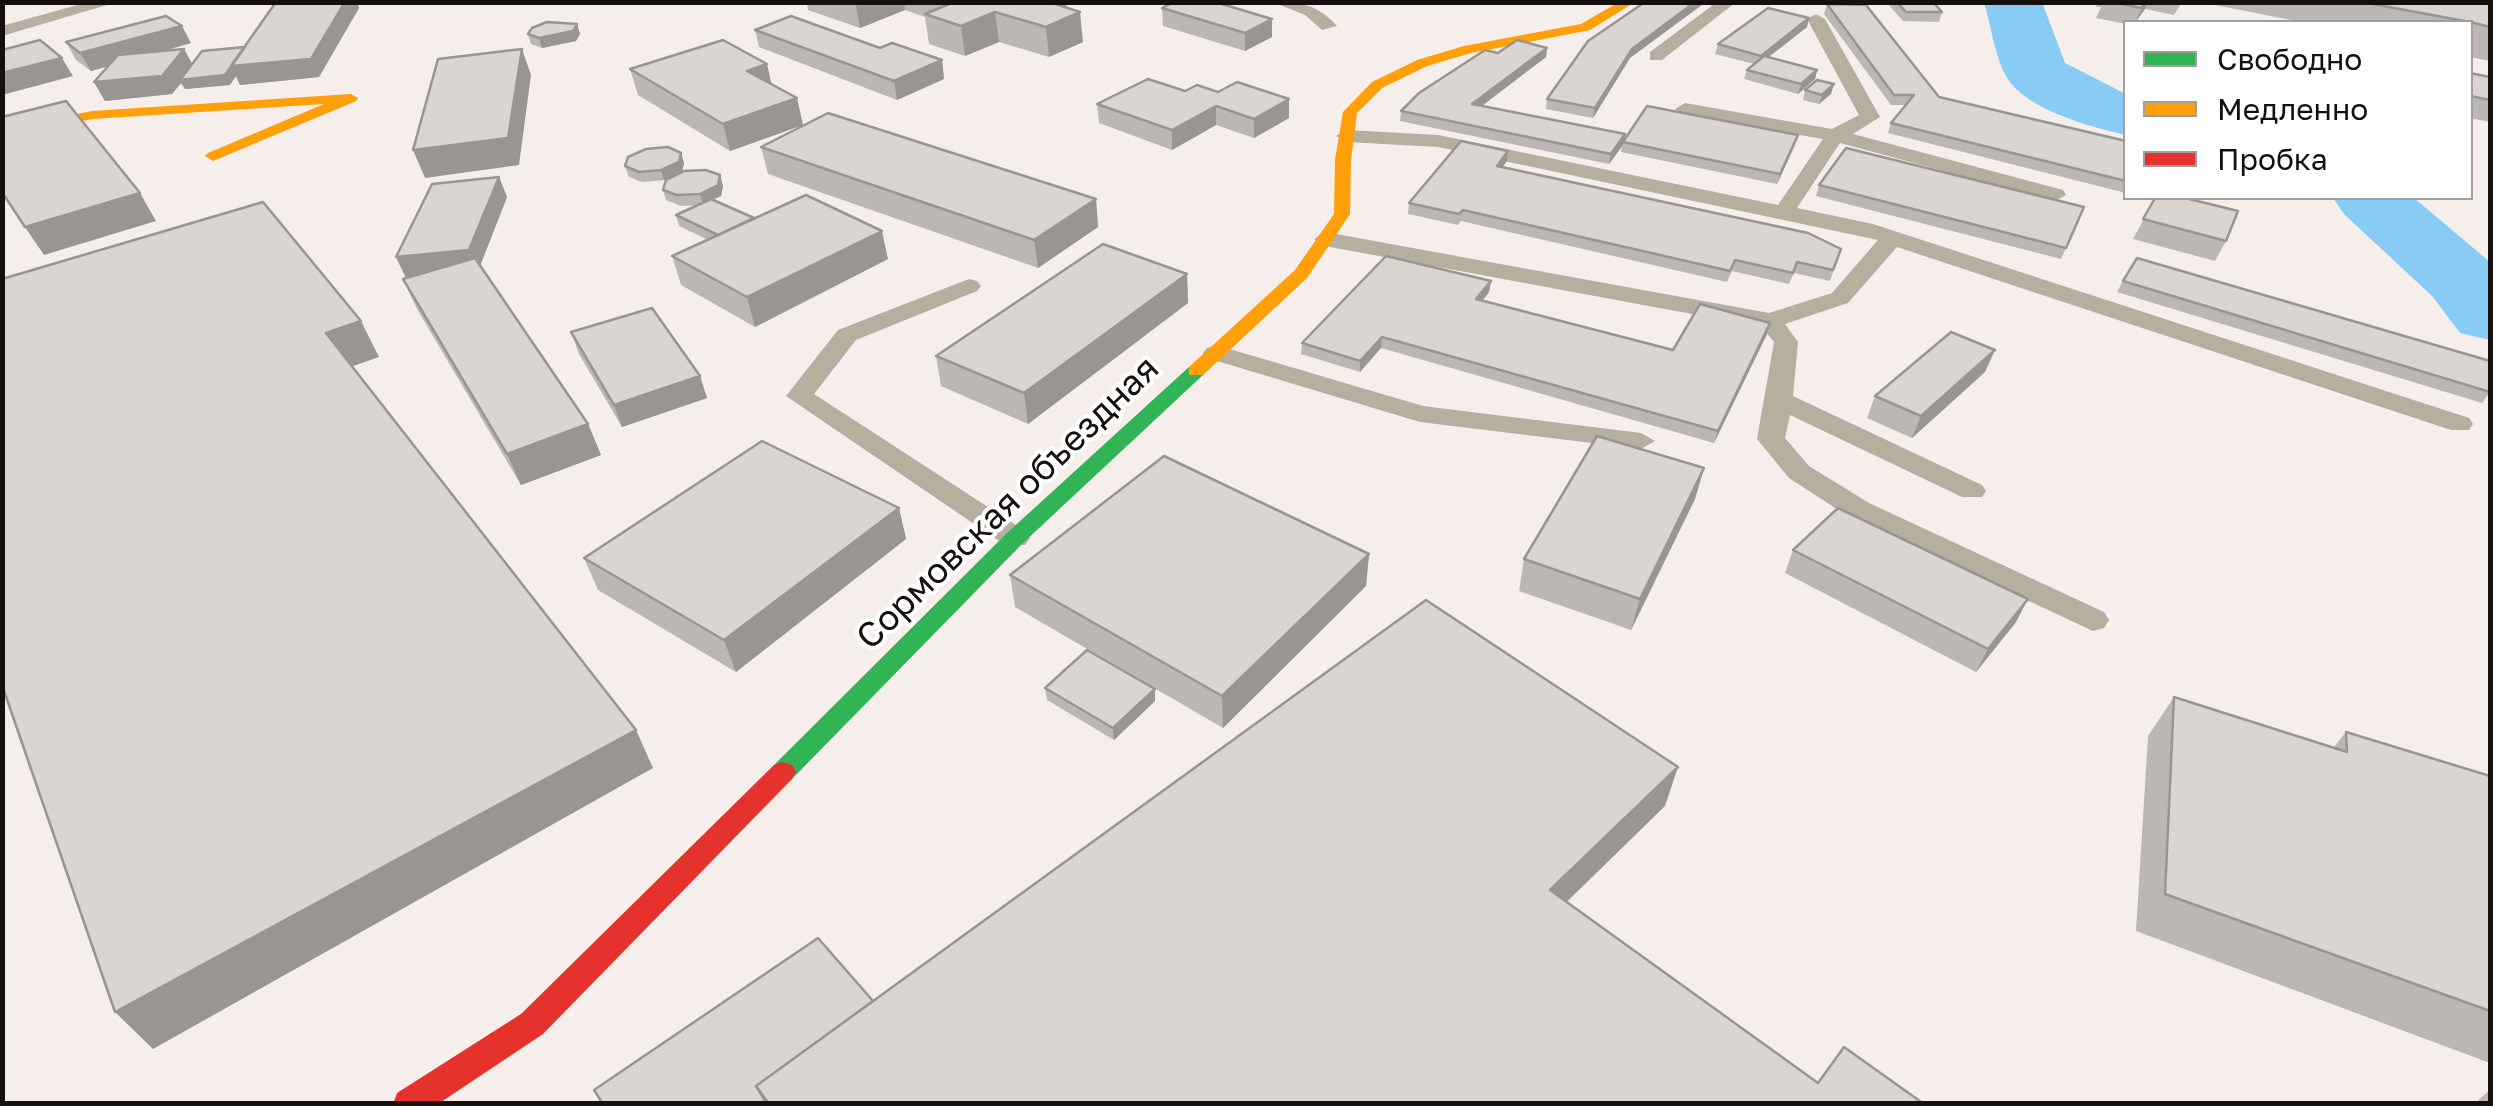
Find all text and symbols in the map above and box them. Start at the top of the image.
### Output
legend [2123,20,2473,200]
text: Свободно [2217,41,2362,77]
text: Медленно [2217,91,2368,127]
text: Пробка [2217,141,2328,177]
street label: Сормовская объездная [848,348,1168,658]

